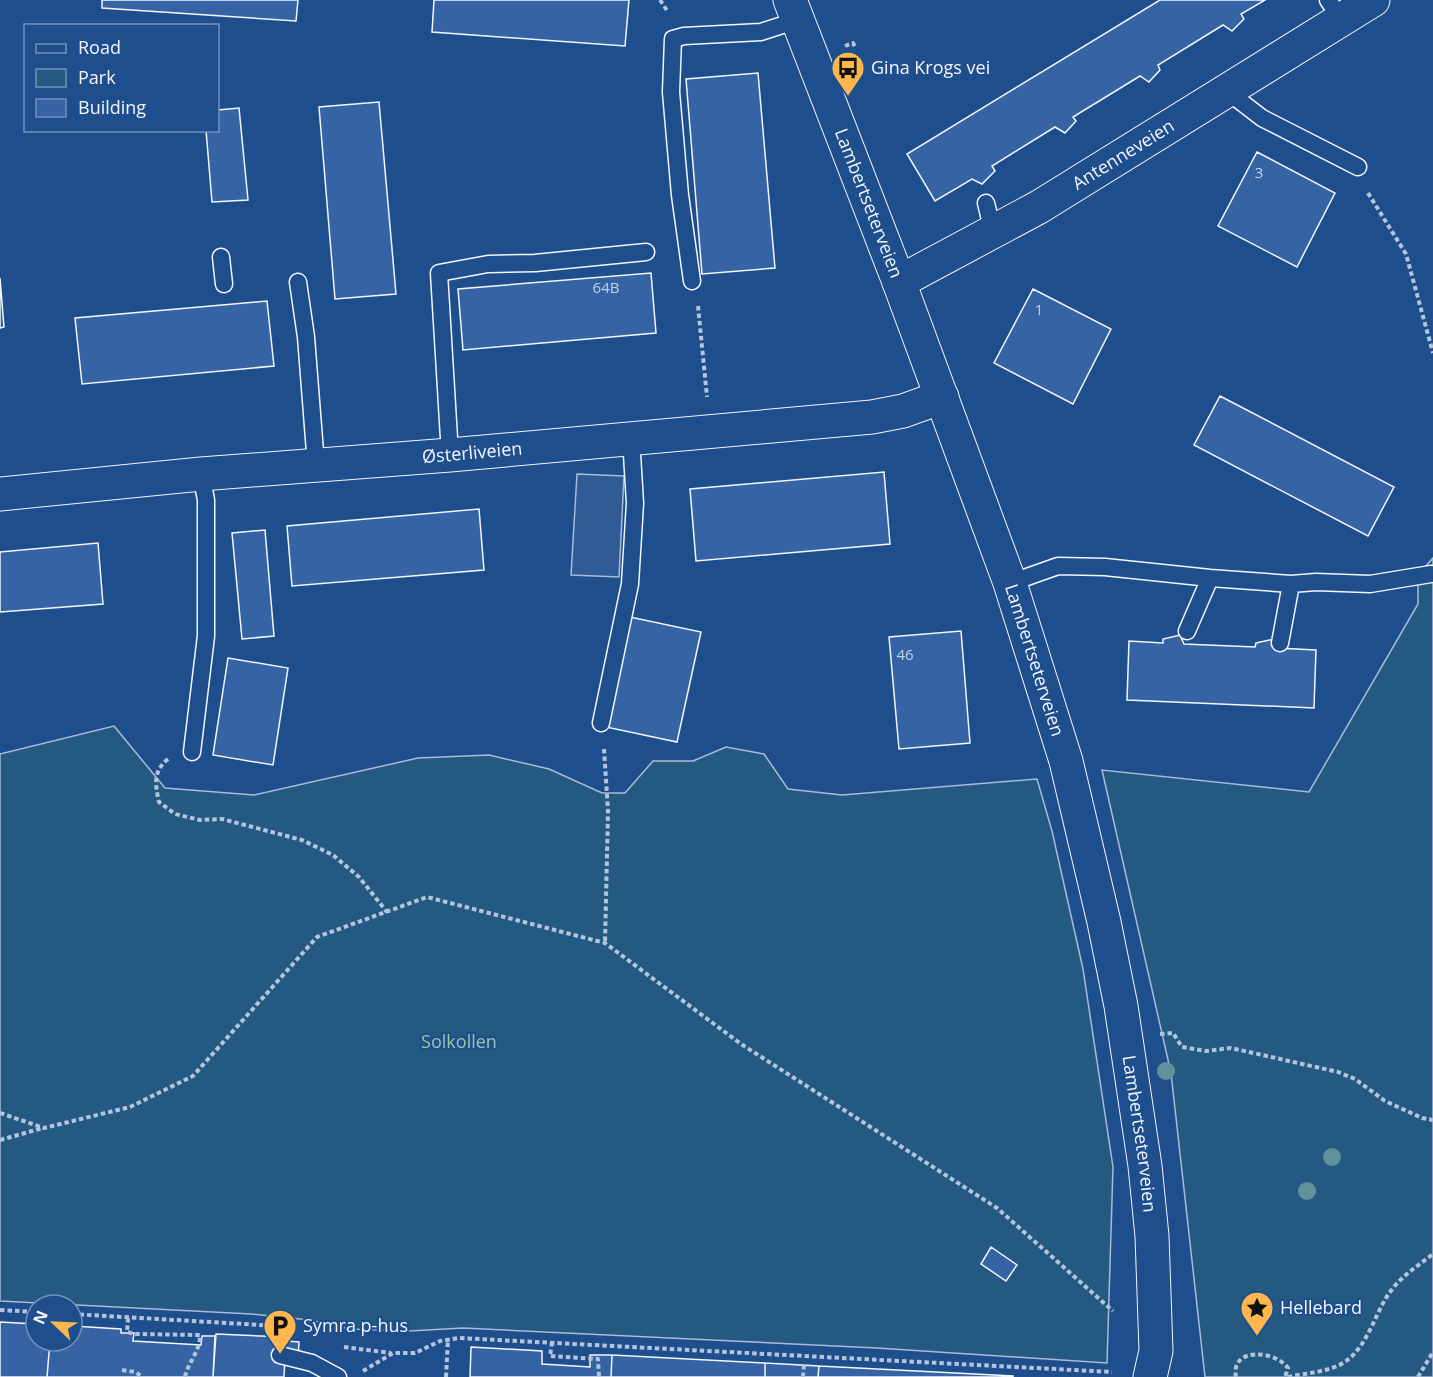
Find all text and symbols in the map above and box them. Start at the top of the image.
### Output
legend [24,24,219,132]
text: Road [78,35,121,59]
bus stop icon: Gina Krogs vei [830,50,866,97]
place label: Gina Krogs vei [871,55,990,79]
text: Park [78,65,116,89]
text: Building [78,95,146,119]
street label: Antenneveien [1067,113,1178,195]
street label: Lambertseterveien [830,125,909,281]
house number: 3 [1255,162,1263,182]
house number: 64B [593,277,619,297]
house number: 1 [1035,299,1043,319]
street label: Østerliveien [421,436,523,468]
street label: Lambertseterveien [1000,581,1070,739]
house number: 46 [896,644,914,664]
park label: Solkollen [421,1029,497,1053]
street label: Lambertseterveien [1118,1053,1163,1213]
place icon: Hellebard [1239,1290,1275,1337]
north arrow [24,1293,84,1353]
place label: Hellebard [1280,1295,1362,1319]
text: N [28,1307,53,1327]
parking icon: Symra p-hus [262,1308,298,1355]
place label: Symra p-hus [303,1313,408,1337]

